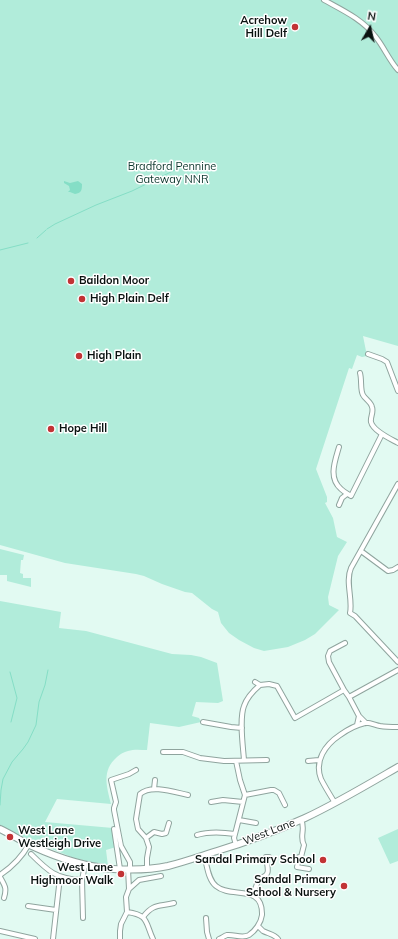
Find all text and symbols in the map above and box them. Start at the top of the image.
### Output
north arrow [350,8,390,48]
text: N [367,9,377,24]
place label: Acrehow Hill Delf [240,14,287,40]
marker: Acrehow Hill Delf [290,22,300,32]
park label: Bradford Pennine Gateway NNR [128,160,216,186]
place label: Baildon Moor [79,274,149,288]
marker: Baildon Moor [66,276,76,286]
place label: High Plain Delf [90,292,169,306]
marker: High Plain Delf [77,294,87,304]
place label: High Plain [87,349,141,363]
marker: High Plain [74,351,84,361]
place label: Hope Hill [59,422,107,436]
marker: Hope Hill [46,424,56,434]
street label: West Lane [241,816,297,848]
place label: West Lane Westleigh Drive [18,824,101,850]
marker: West Lane Westleigh Drive [5,832,15,842]
place label: Sandal Primary School [195,853,315,867]
marker: Sandal Primary School [318,855,328,865]
place label: West Lane Highmoor Walk [30,861,113,887]
marker: West Lane Highmoor Walk [116,869,126,879]
place label: Sandal Primary School & Nursery [246,873,336,899]
marker: Sandal Primary School & Nursery [339,881,349,891]

